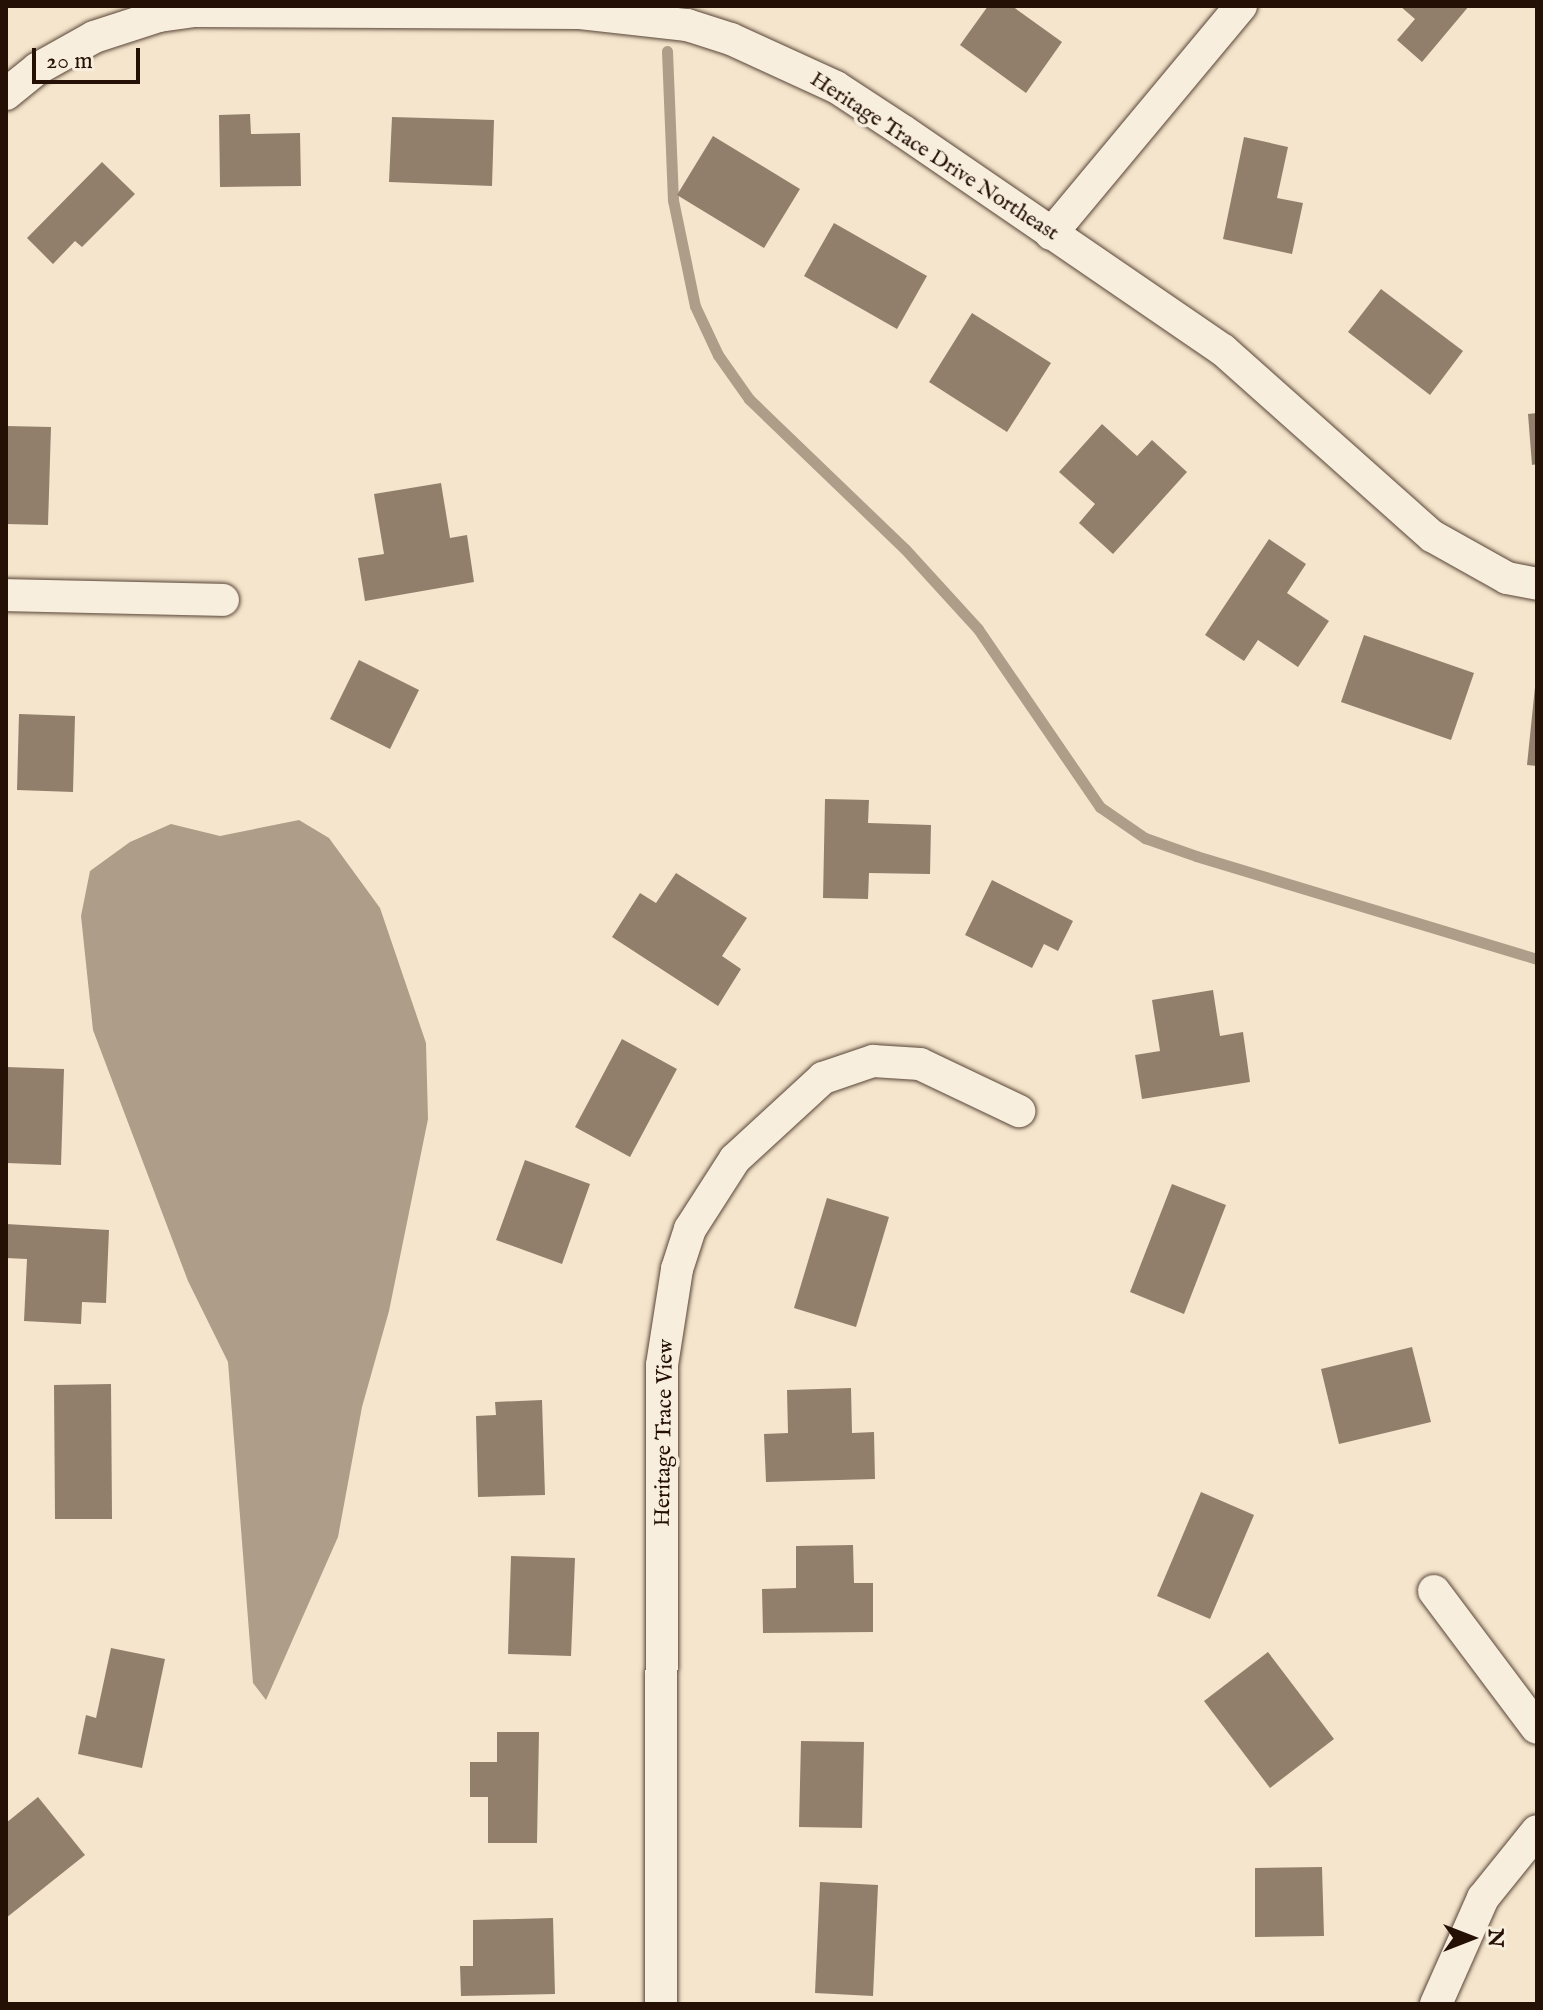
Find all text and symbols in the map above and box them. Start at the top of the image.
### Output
scale bar [36,32,144,82]
text: 20 m [46,46,93,77]
street label: Heritage Trace Drive Northeast [805,67,1063,247]
street label: Heritage Trace View [650,1339,680,1527]
north arrow [1431,1898,1511,1978]
text: N [1481,1928,1509,1948]

